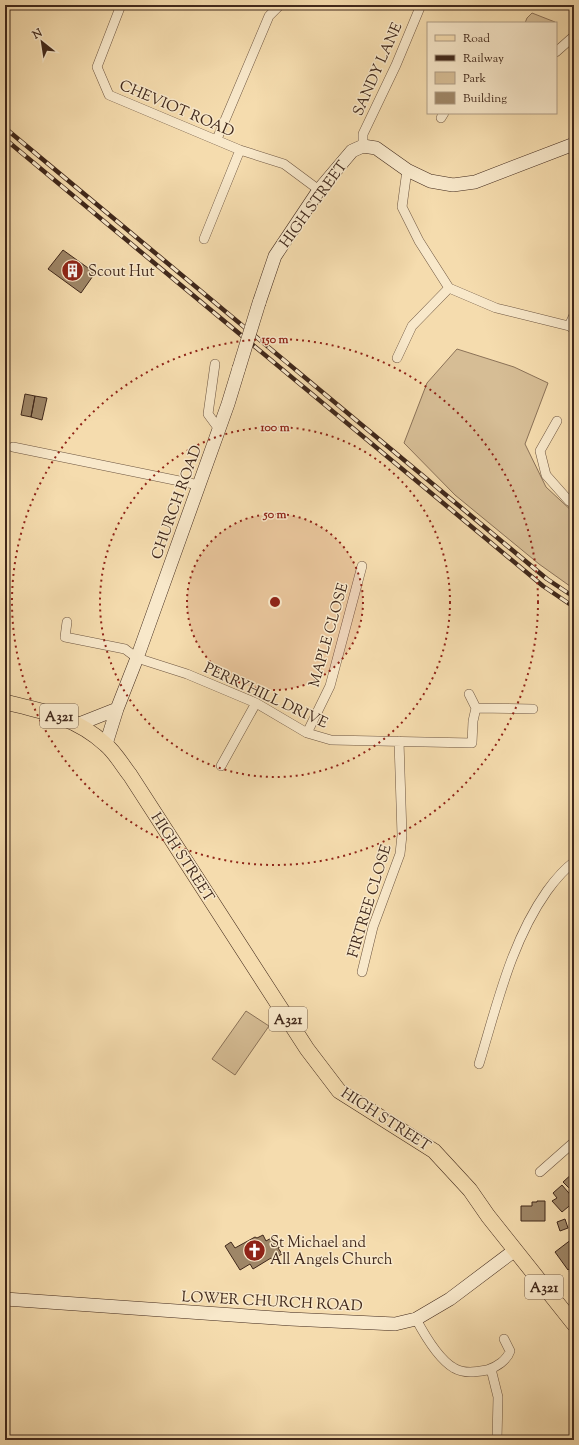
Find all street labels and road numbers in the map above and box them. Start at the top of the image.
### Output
street label: SANDY LANE [348,20,408,120]
street label: CHEVIOT ROAD [116,76,237,143]
street label: HIGH STREET [275,157,353,253]
street label: CHURCH ROAD [147,442,208,563]
street label: MAPLE CLOSE [305,581,354,690]
street label: PERRYHILL DRIVE [200,658,331,734]
road number: A321 [40,704,78,728]
street label: HIGH STREET [145,809,219,907]
street label: FIRTREE CLOSE [343,842,398,961]
road number: A321 [269,1007,307,1031]
street label: HIGH STREET [336,1083,434,1157]
road number: A321 [525,1275,563,1299]
street label: LOWER CHURCH ROAD [181,1287,363,1318]

